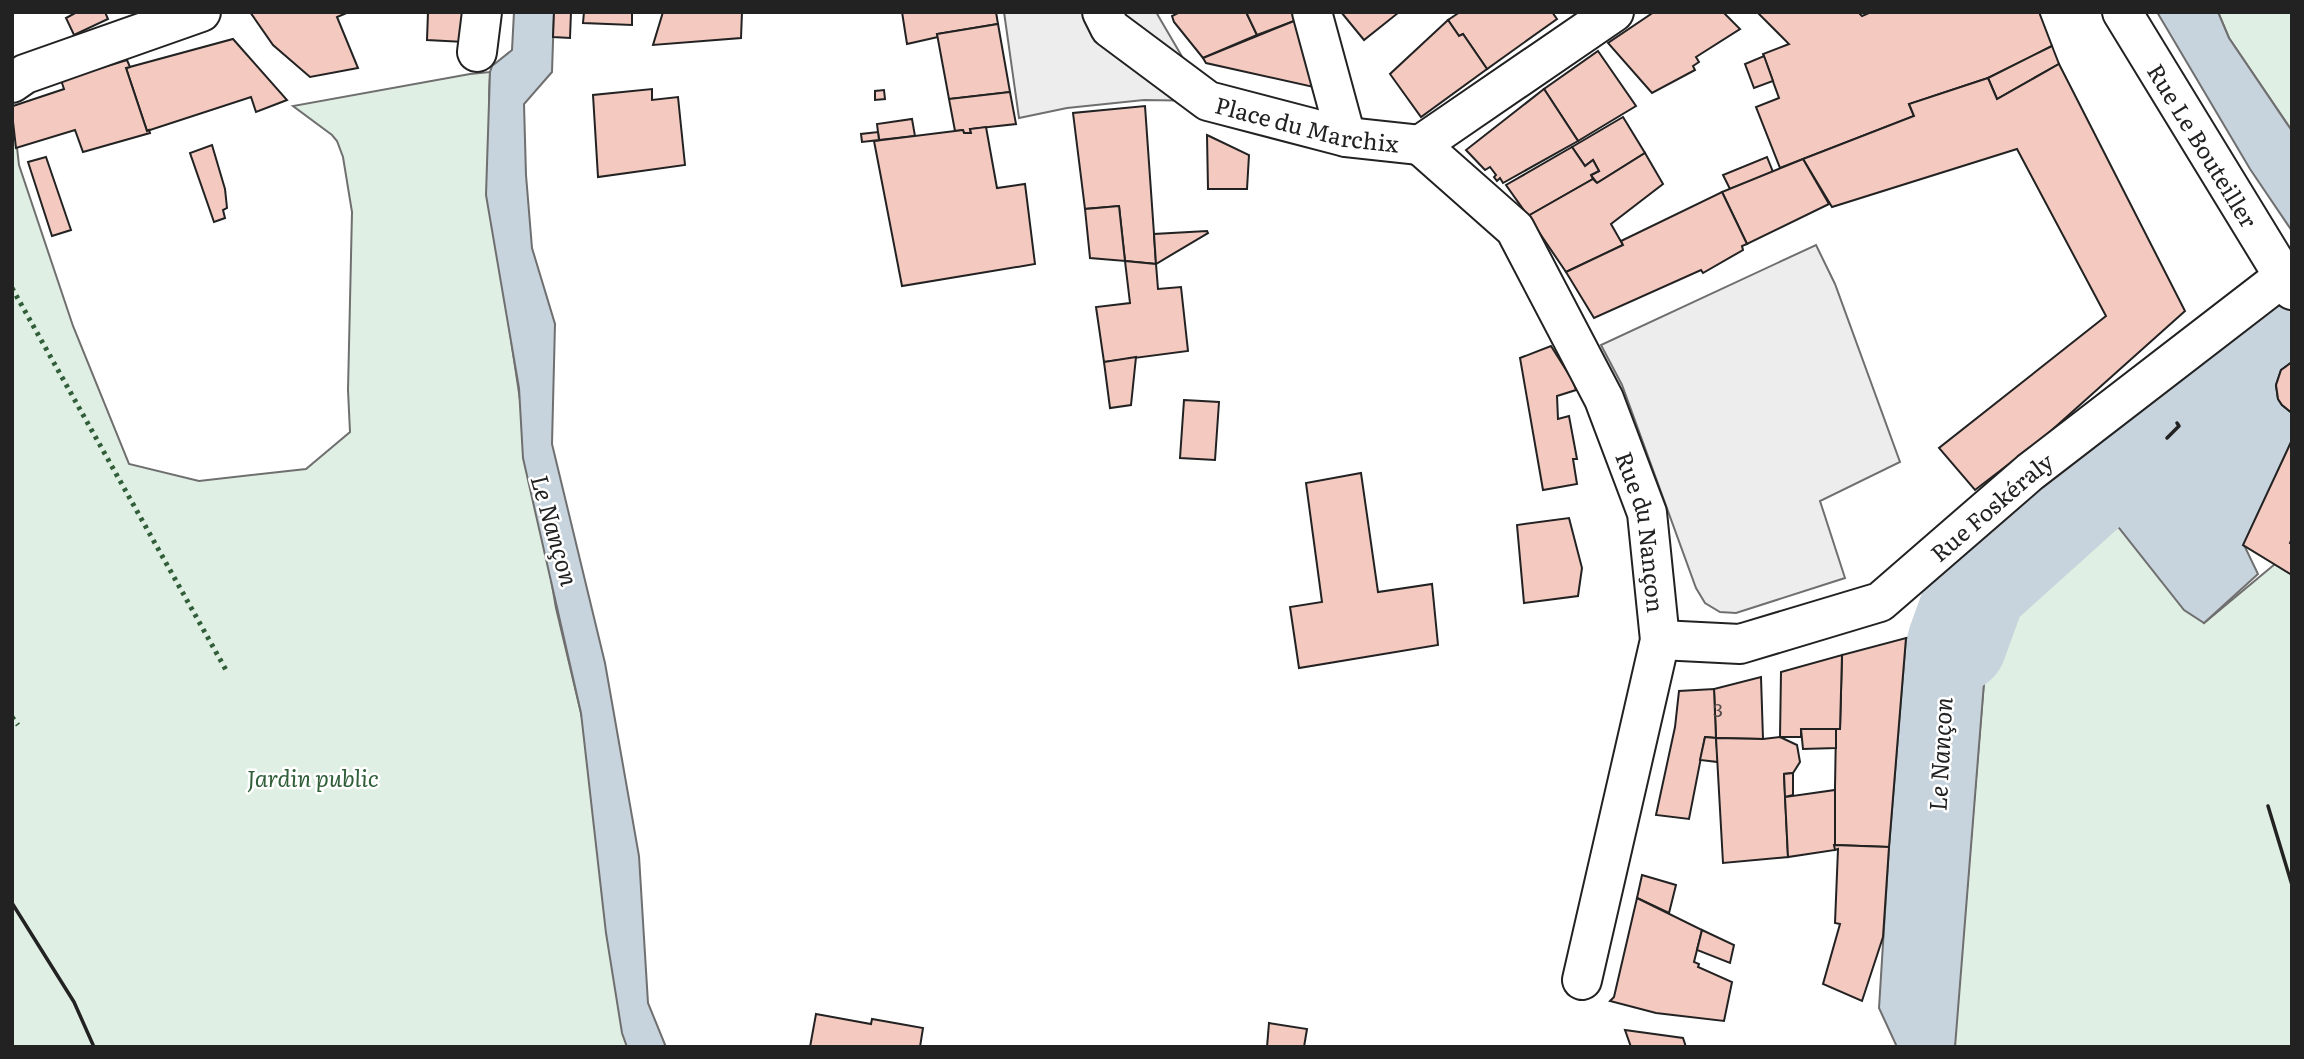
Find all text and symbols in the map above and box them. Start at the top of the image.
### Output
street label: Rue Le Bouteiller [2140,56,2267,234]
street label: Place du Marchix [1212,87,1401,160]
street label: Rue Foskéraly [1922,443,2060,569]
street label: Rue du Nançon [1608,446,1674,614]
water label: Le Nançon [523,470,589,590]
house number: 3 [1713,695,1723,723]
water label: Le Nançon [1919,696,1959,812]
park label: Jardin public [247,760,379,794]

